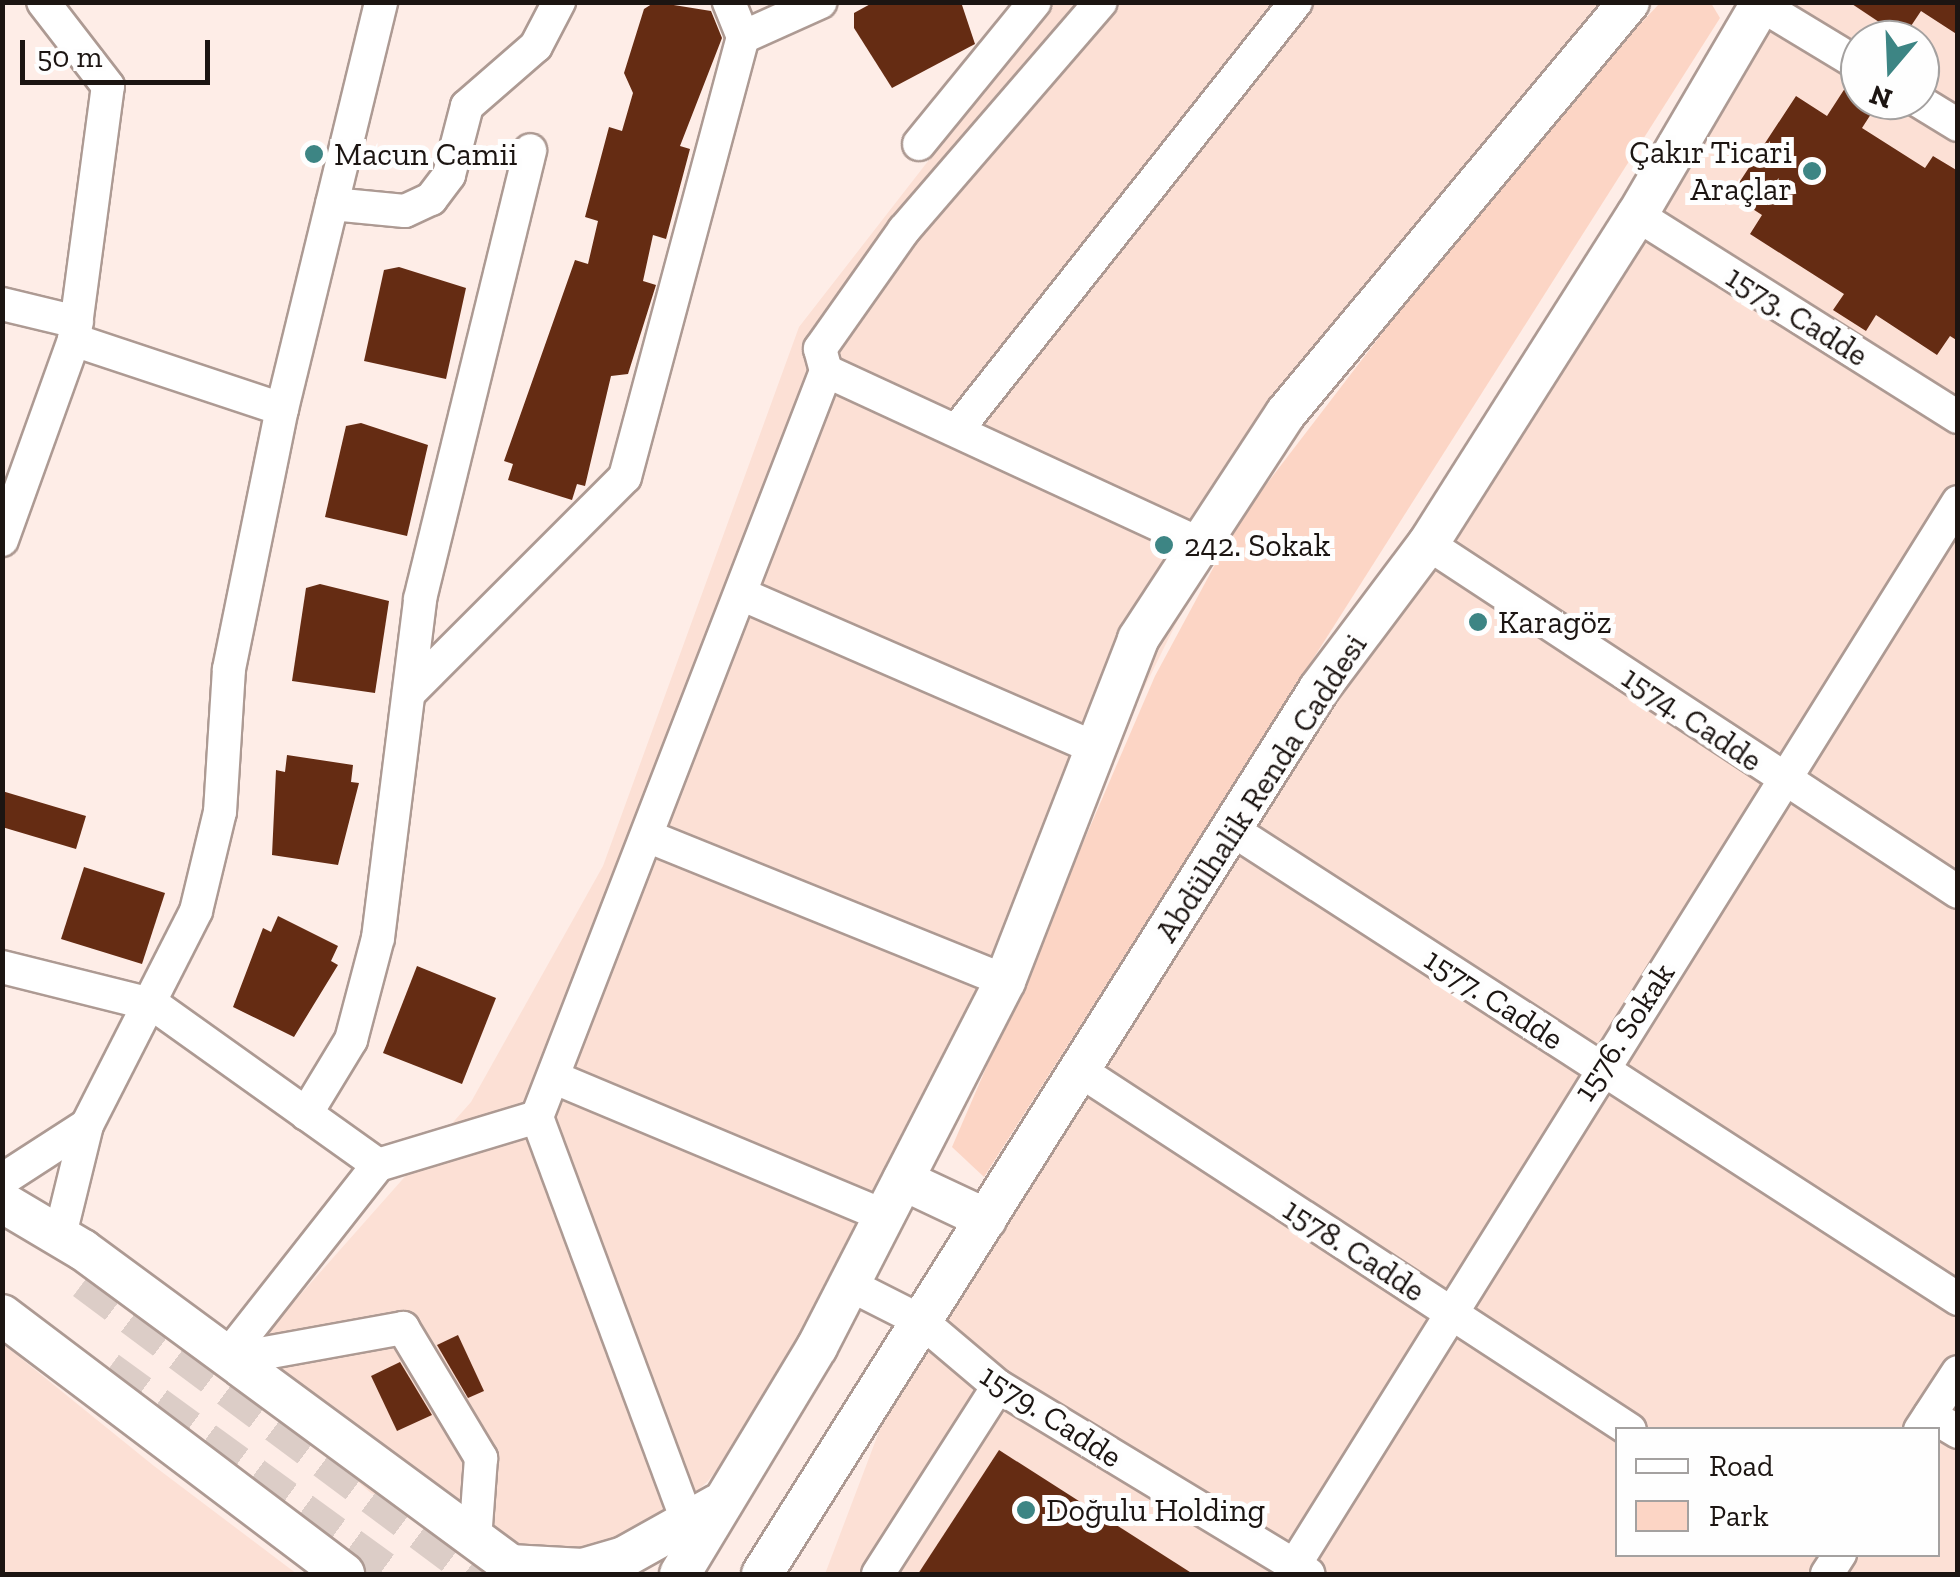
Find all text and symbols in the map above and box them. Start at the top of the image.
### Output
scale bar [25,20,215,82]
north arrow [1840,20,1940,120]
text: 50 m [37,39,102,75]
text: N [1865,78,1896,116]
place label: Çakır Ticari Araçlar [1628,134,1792,209]
place label: Macun Camii [334,135,517,173]
marker: Macun Camii [303,143,325,165]
marker: Çakır Ticari Araçlar [1801,160,1823,182]
street label: 1573. Cadde [1719,257,1875,375]
place label: 242. Sokak [1184,526,1330,564]
marker: 242. Sokak [1153,534,1175,556]
place label: Karagöz [1498,603,1612,641]
marker: Karagöz [1467,611,1489,633]
street label: Abdülhalik Renda Caddesi [1147,627,1375,949]
street label: 1574. Cadde [1615,658,1769,780]
street label: 1577. Cadde [1417,940,1571,1058]
street label: 1576. Sokak [1565,956,1683,1108]
street label: 1578. Cadde [1276,1190,1432,1310]
street label: 1579. Cadde [973,1356,1129,1476]
legend [1615,1427,1940,1557]
text: Road [1709,1448,1774,1484]
place label: Doğulu Holding [1046,1491,1265,1529]
text: Park [1709,1498,1769,1534]
marker: Doğulu Holding [1015,1499,1037,1521]

